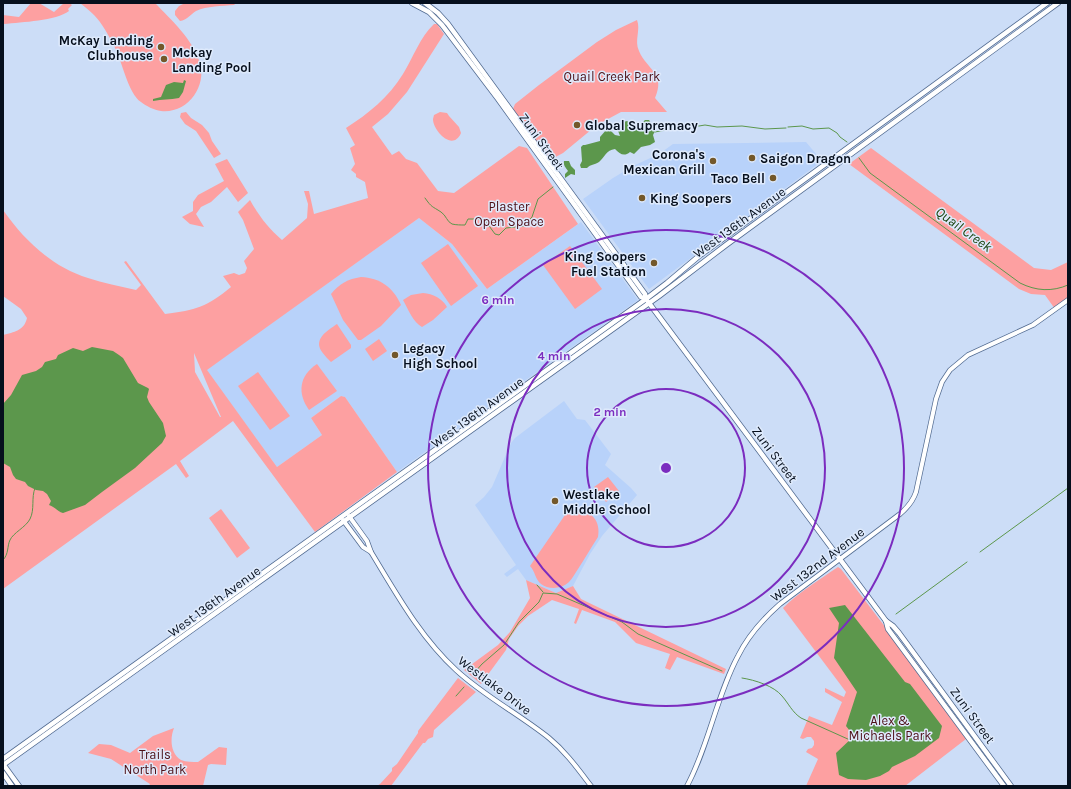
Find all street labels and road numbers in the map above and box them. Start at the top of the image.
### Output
street label: Zuni Street [516,110,567,173]
street label: West 136th Avenue [690,184,789,261]
street label: West 136th Avenue [428,374,527,451]
street label: Zuni Street [749,423,801,485]
street label: West 132nd Avenue [767,524,867,605]
street label: West 136th Avenue [165,563,264,640]
street label: Westlake Drive [455,653,535,718]
street label: Zuni Street [947,684,998,747]

